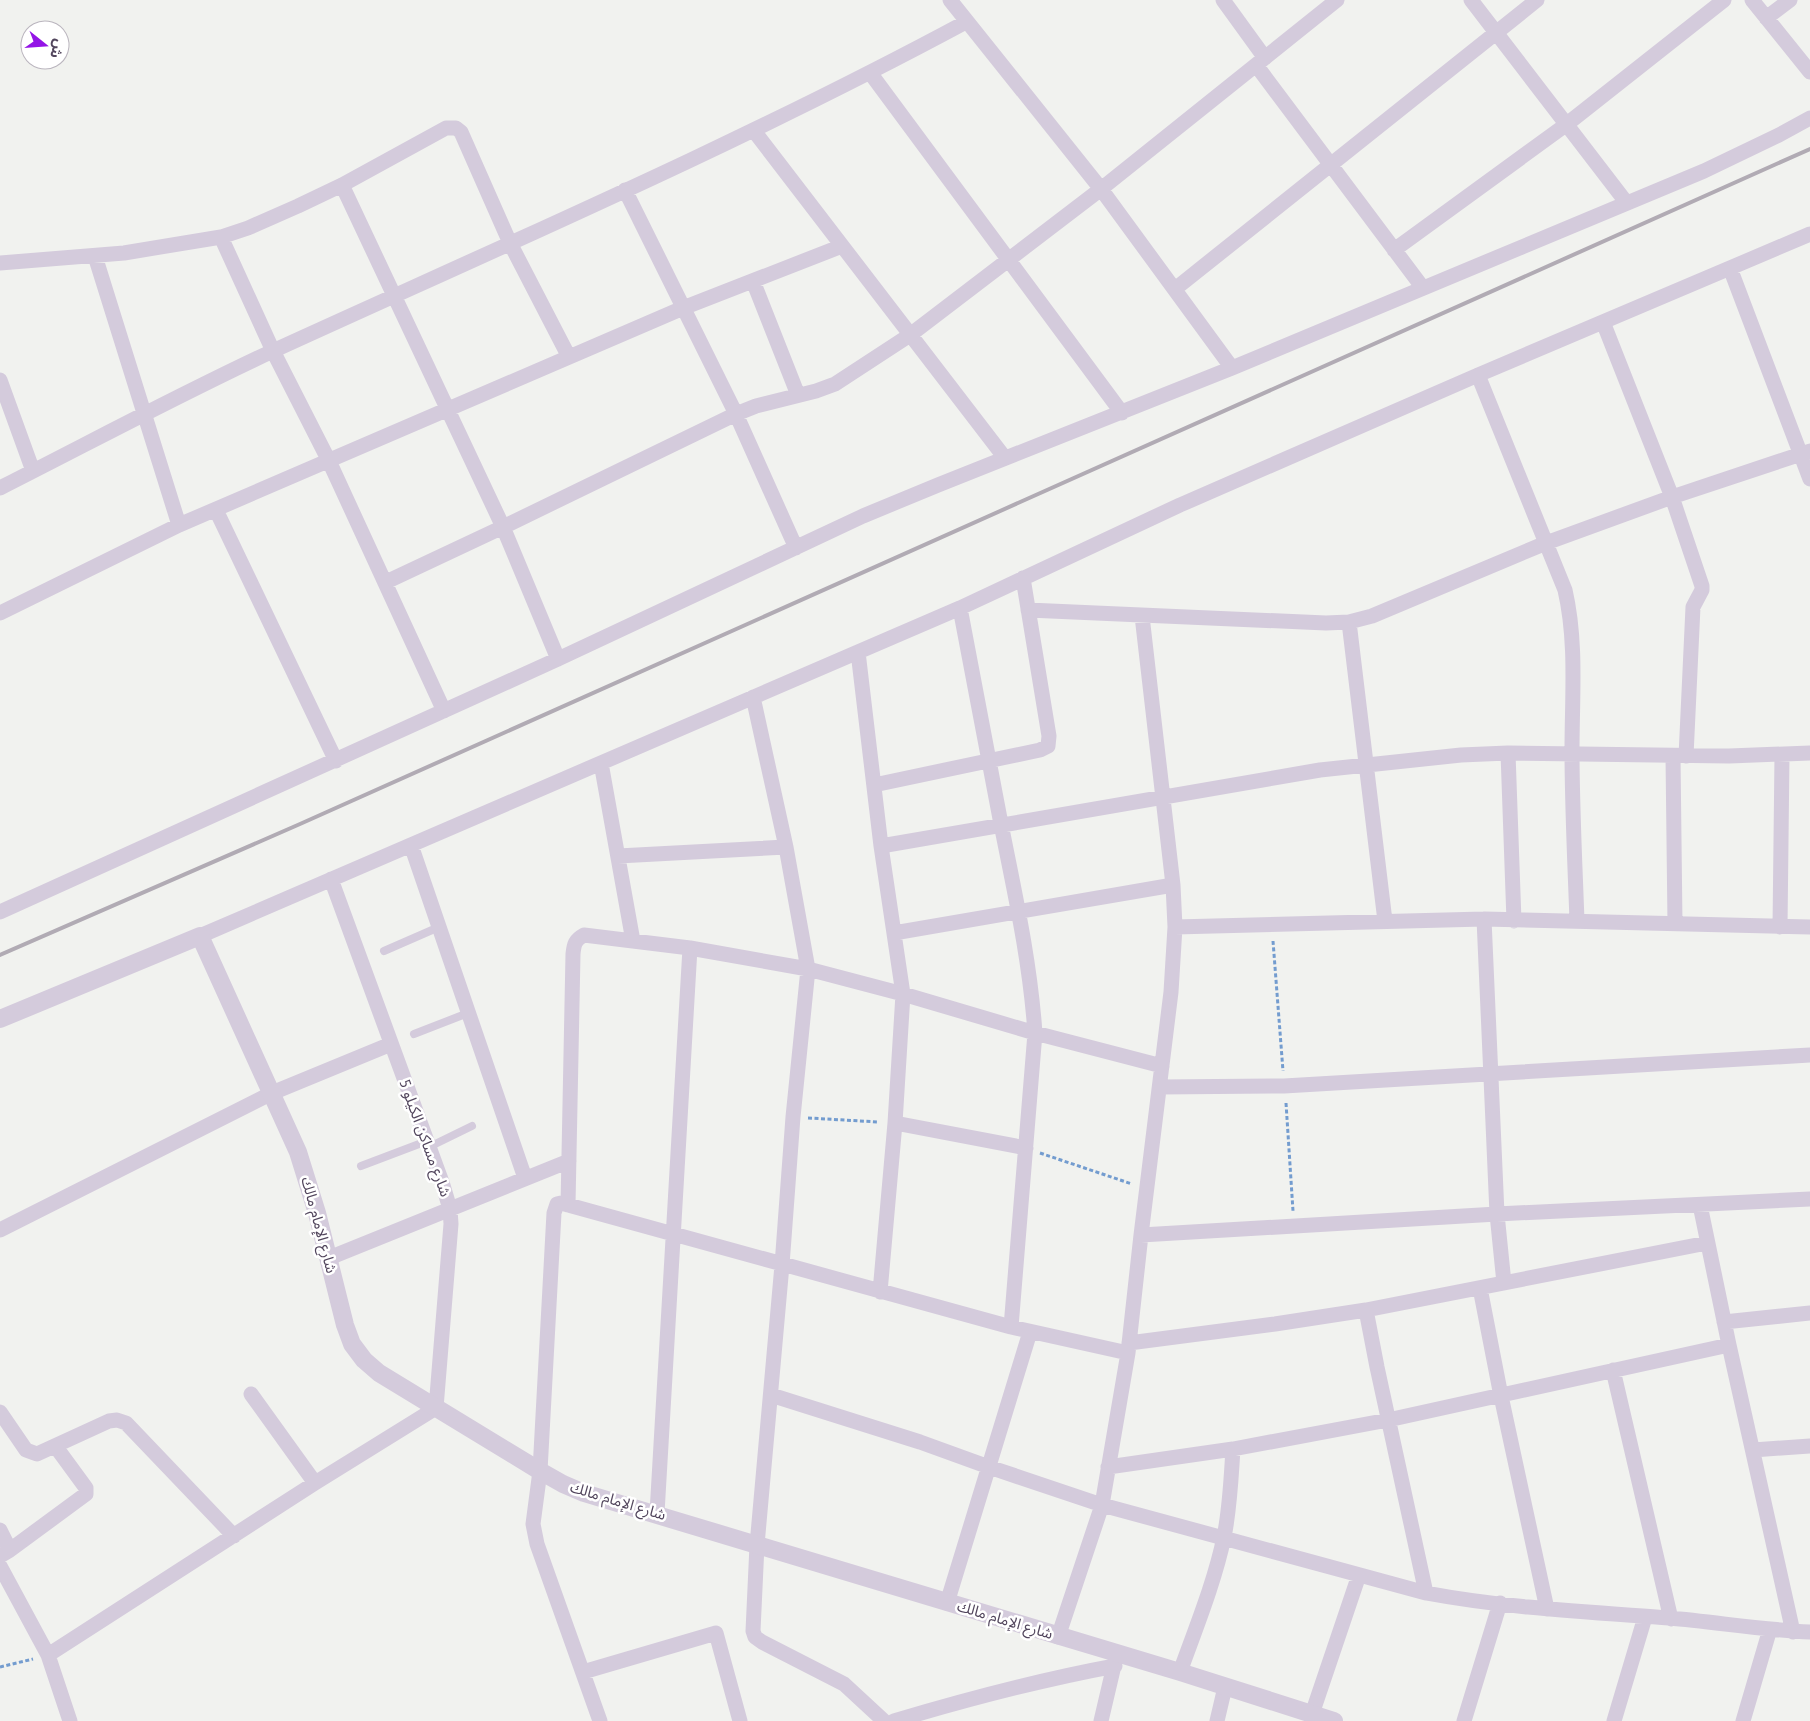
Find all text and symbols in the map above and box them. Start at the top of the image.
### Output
north arrow [20,20,70,70]
text: ش [46,37,69,61]
street label: شارع مساكن الكيلو 5 [393,1076,456,1201]
street label: شارع الإمام مالك [295,1175,342,1276]
street label: شارع الإمام مالك [567,1477,668,1527]
street label: شارع الإمام مالك [954,1596,1055,1646]

